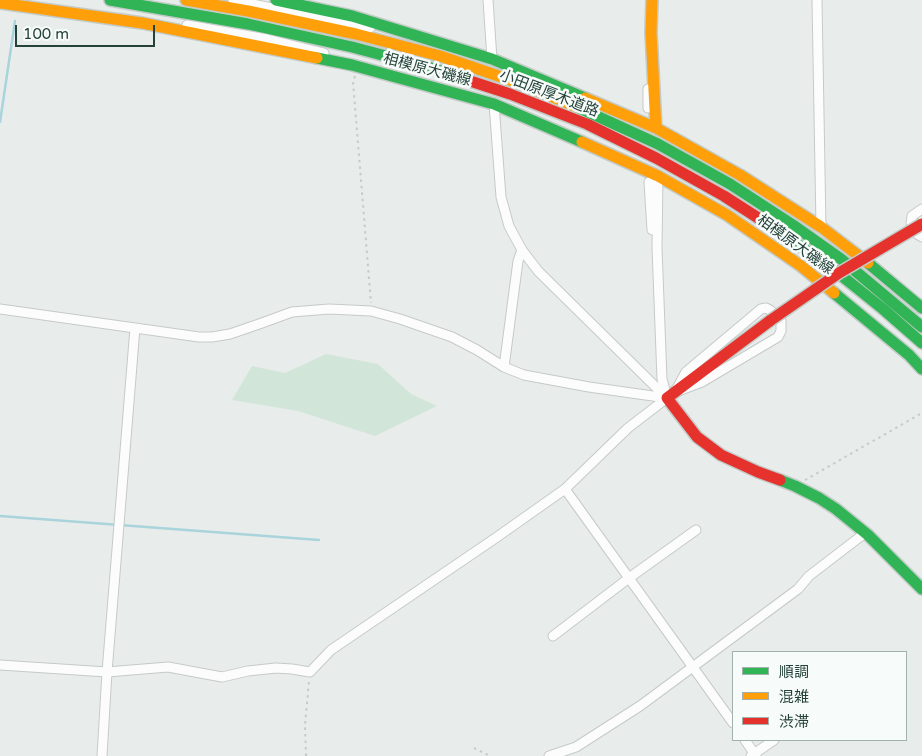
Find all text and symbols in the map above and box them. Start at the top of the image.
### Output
scale bar [18,15,158,47]
text: 100 m [23,25,69,43]
street label: 相模原大磯線 [381,50,473,90]
street label: 小田原厚木道路 [497,67,601,121]
street label: 相模原大磯線 [753,211,837,279]
legend [732,651,907,741]
text: 順調 [779,663,809,681]
text: 混雑 [779,688,809,706]
text: 渋滞 [779,713,809,731]

